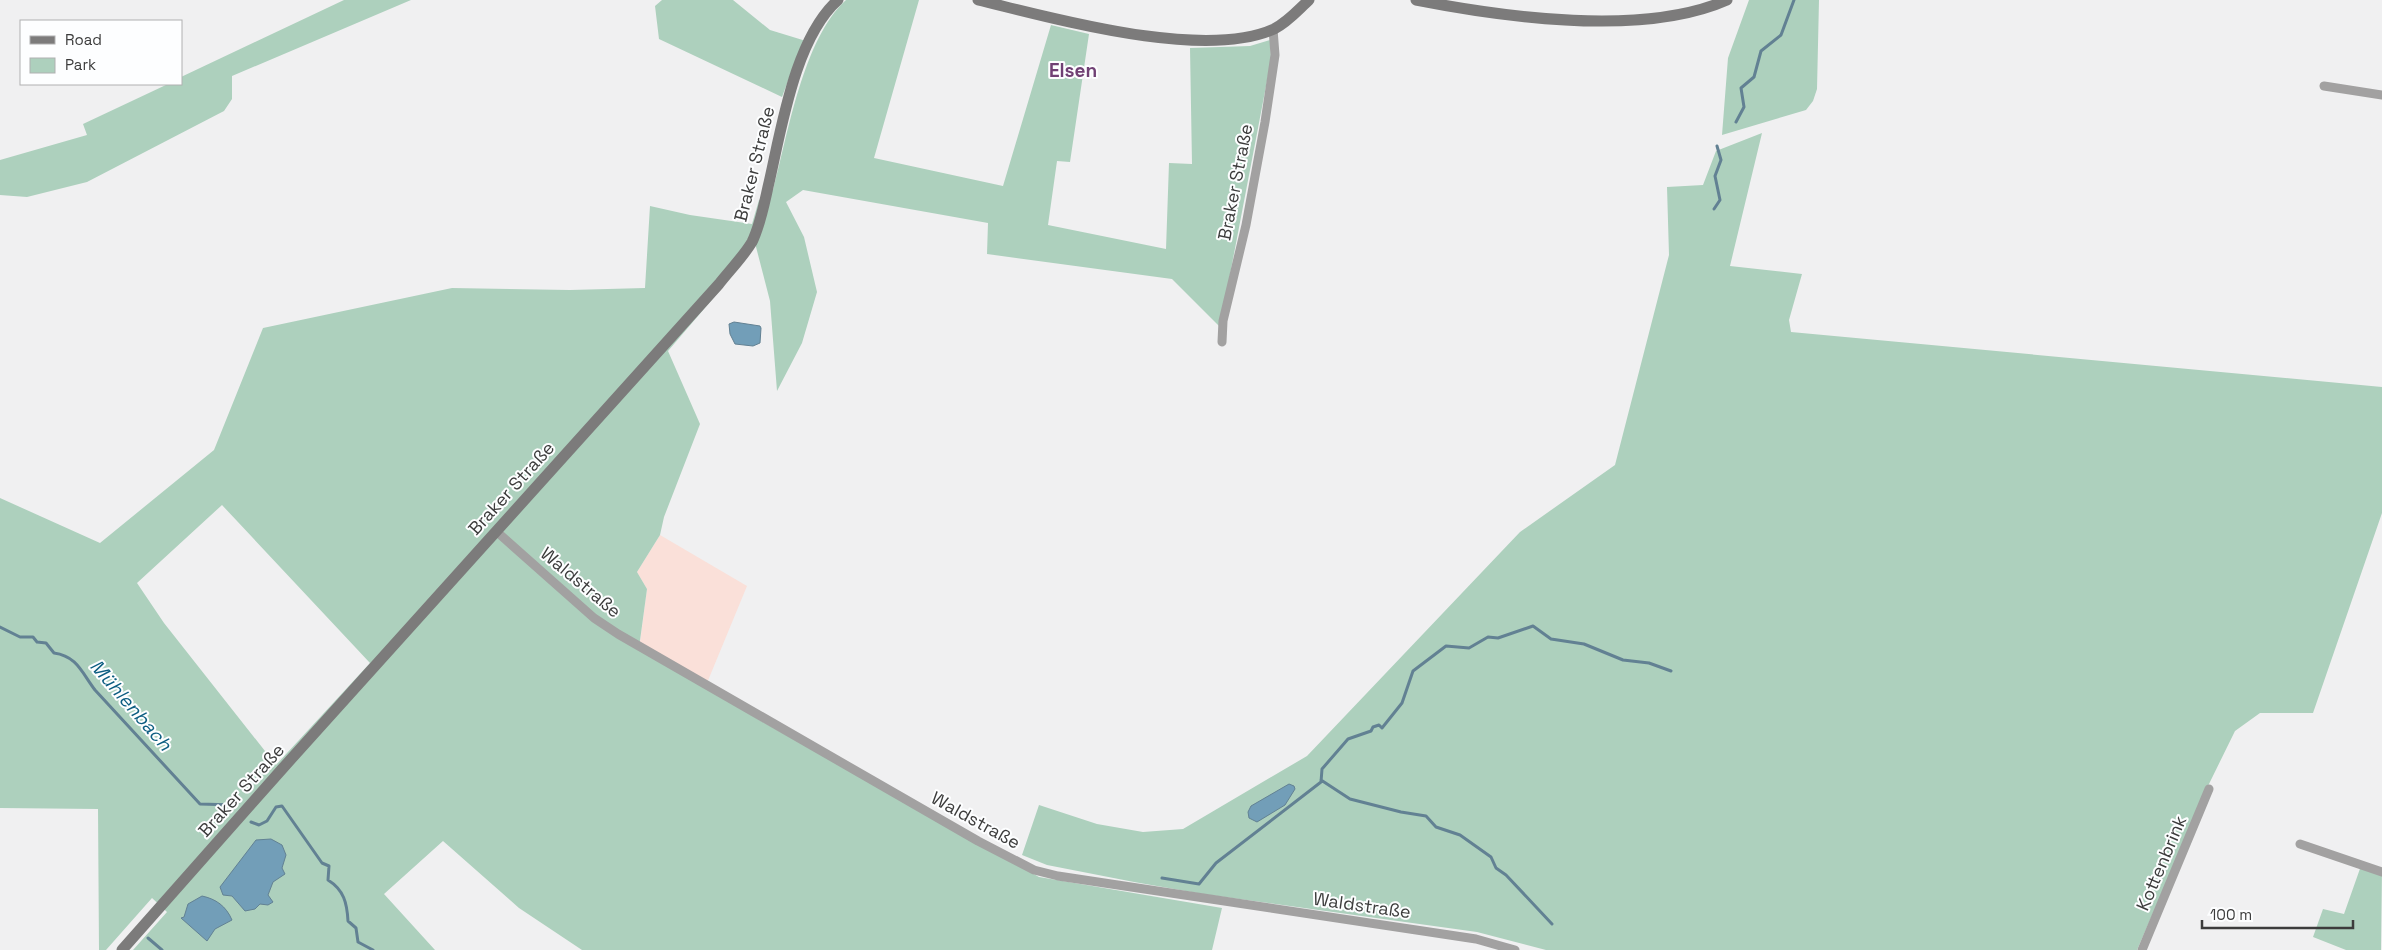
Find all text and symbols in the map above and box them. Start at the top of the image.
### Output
legend [20,20,182,85]
text: Road [65,30,102,49]
text: Park [65,55,96,74]
district label: Elsen [1049,58,1097,83]
street label: Braker Straße [729,104,779,224]
street label: Braker Straße [1212,122,1258,242]
street label: Braker Straße [463,436,559,540]
street label: Waldstraße [536,542,626,622]
water label: Mühlenbach [84,654,178,756]
street label: Braker Straße [193,738,289,842]
street label: Waldstraße [927,786,1025,854]
street label: Kottenbrink [2131,812,2191,914]
street label: Waldstraße [1312,887,1412,923]
scale bar [2202,898,2353,930]
text: 100 m [2210,905,2252,924]

